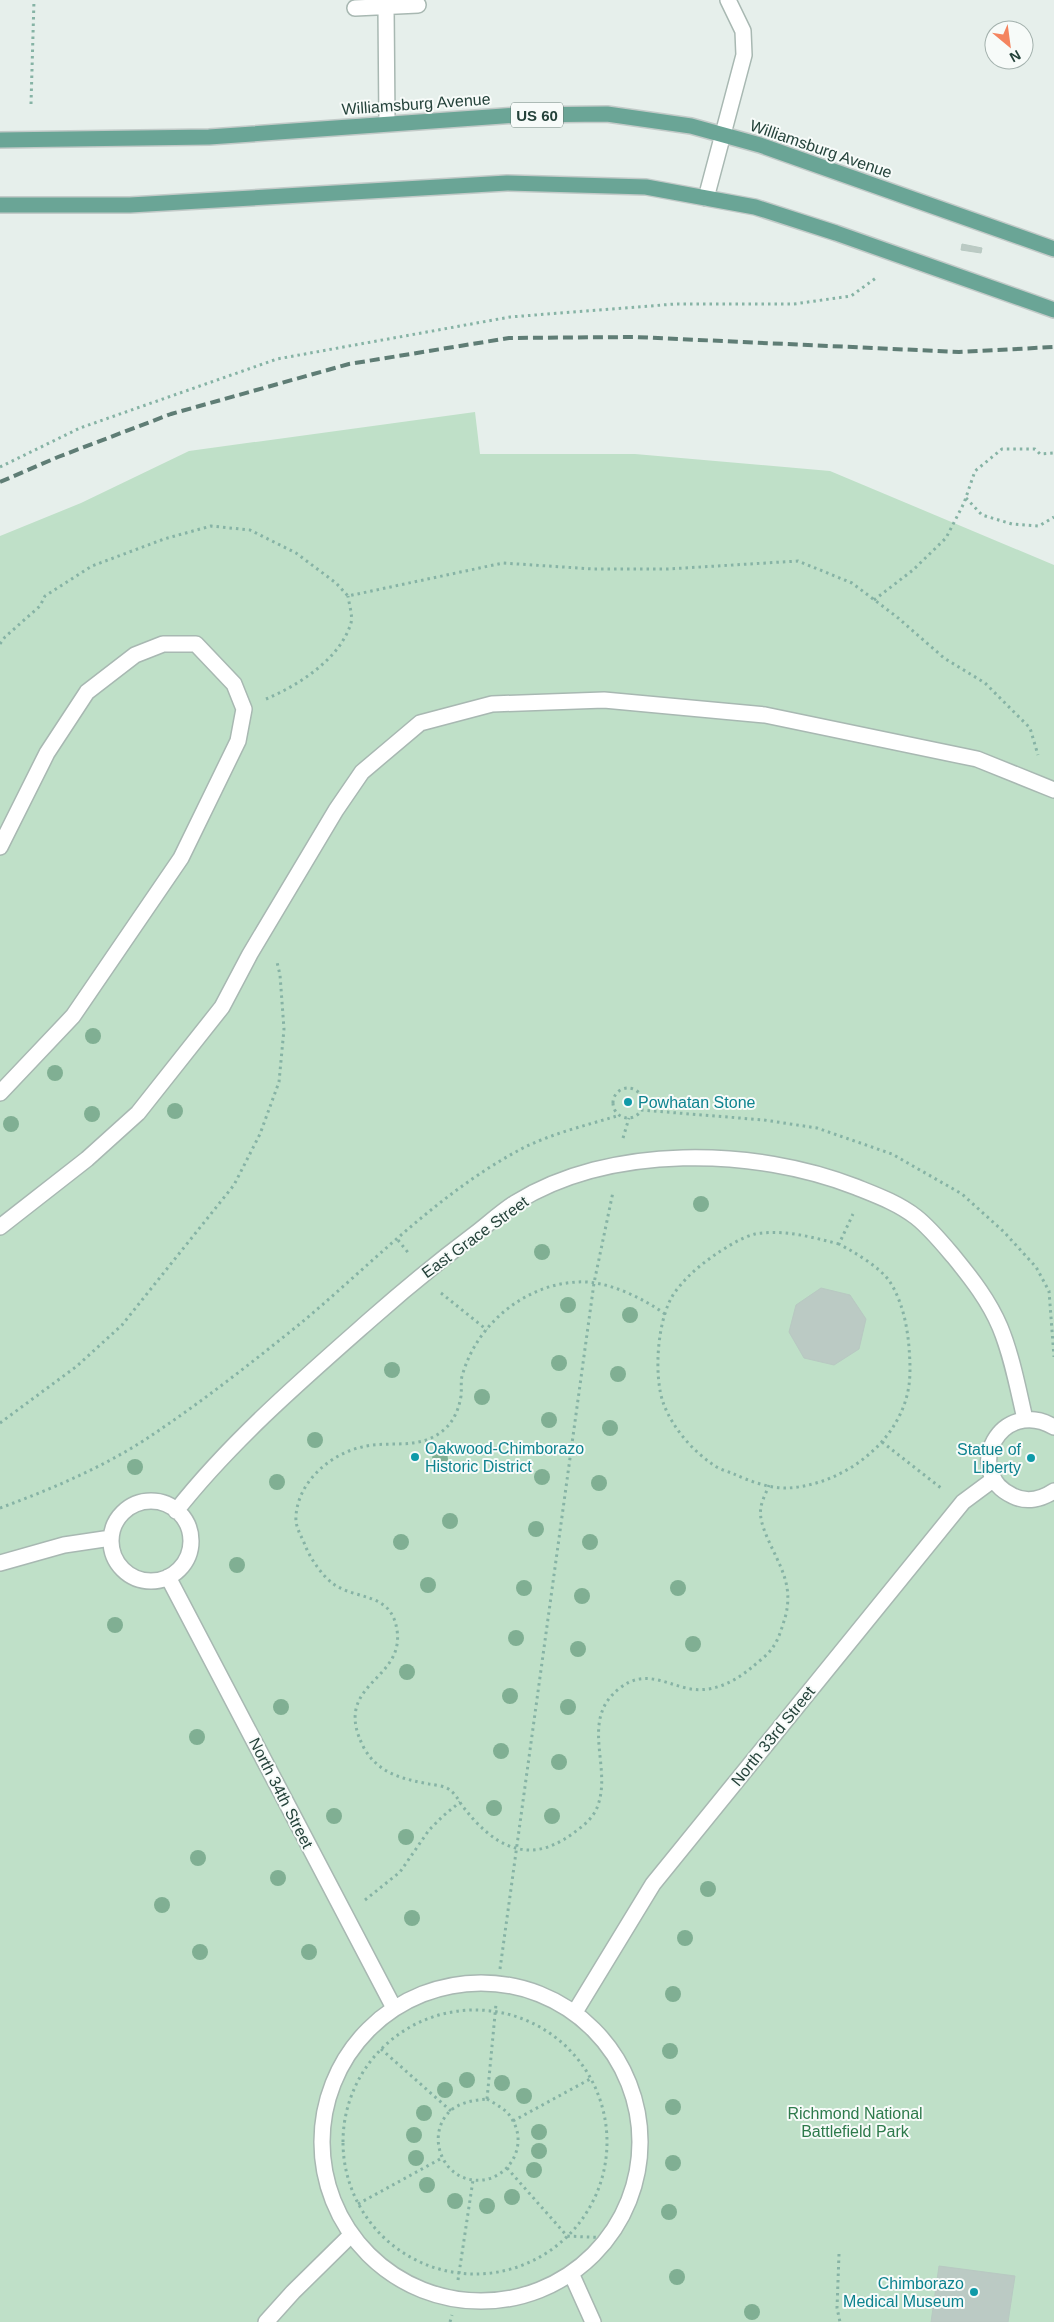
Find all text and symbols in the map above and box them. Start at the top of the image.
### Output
north arrow [984,20,1034,70]
text: N [1007,47,1024,66]
street label: Williamsburg Avenue [341,90,491,118]
road number: US 60 [511,102,563,128]
street label: Williamsburg Avenue [748,117,894,181]
place label: Powhatan Stone [638,1094,756,1111]
marker: Powhatan Stone [622,1096,634,1108]
street label: East Grace Street [419,1192,532,1281]
place label: Oakwood-Chimborazo Historic District [425,1440,584,1475]
place label: Statue of Liberty [957,1441,1022,1476]
marker: Oakwood-Chimborazo Historic District [409,1451,421,1463]
marker: Statue of Liberty [1025,1452,1037,1464]
street label: North 33rd Street [728,1683,819,1789]
street label: North 34th Street [246,1735,316,1852]
park label: Richmond National Battlefield Park [787,2105,923,2140]
place label: Chimborazo Medical Museum [843,2275,964,2310]
marker: Chimborazo Medical Museum [968,2286,980,2298]

